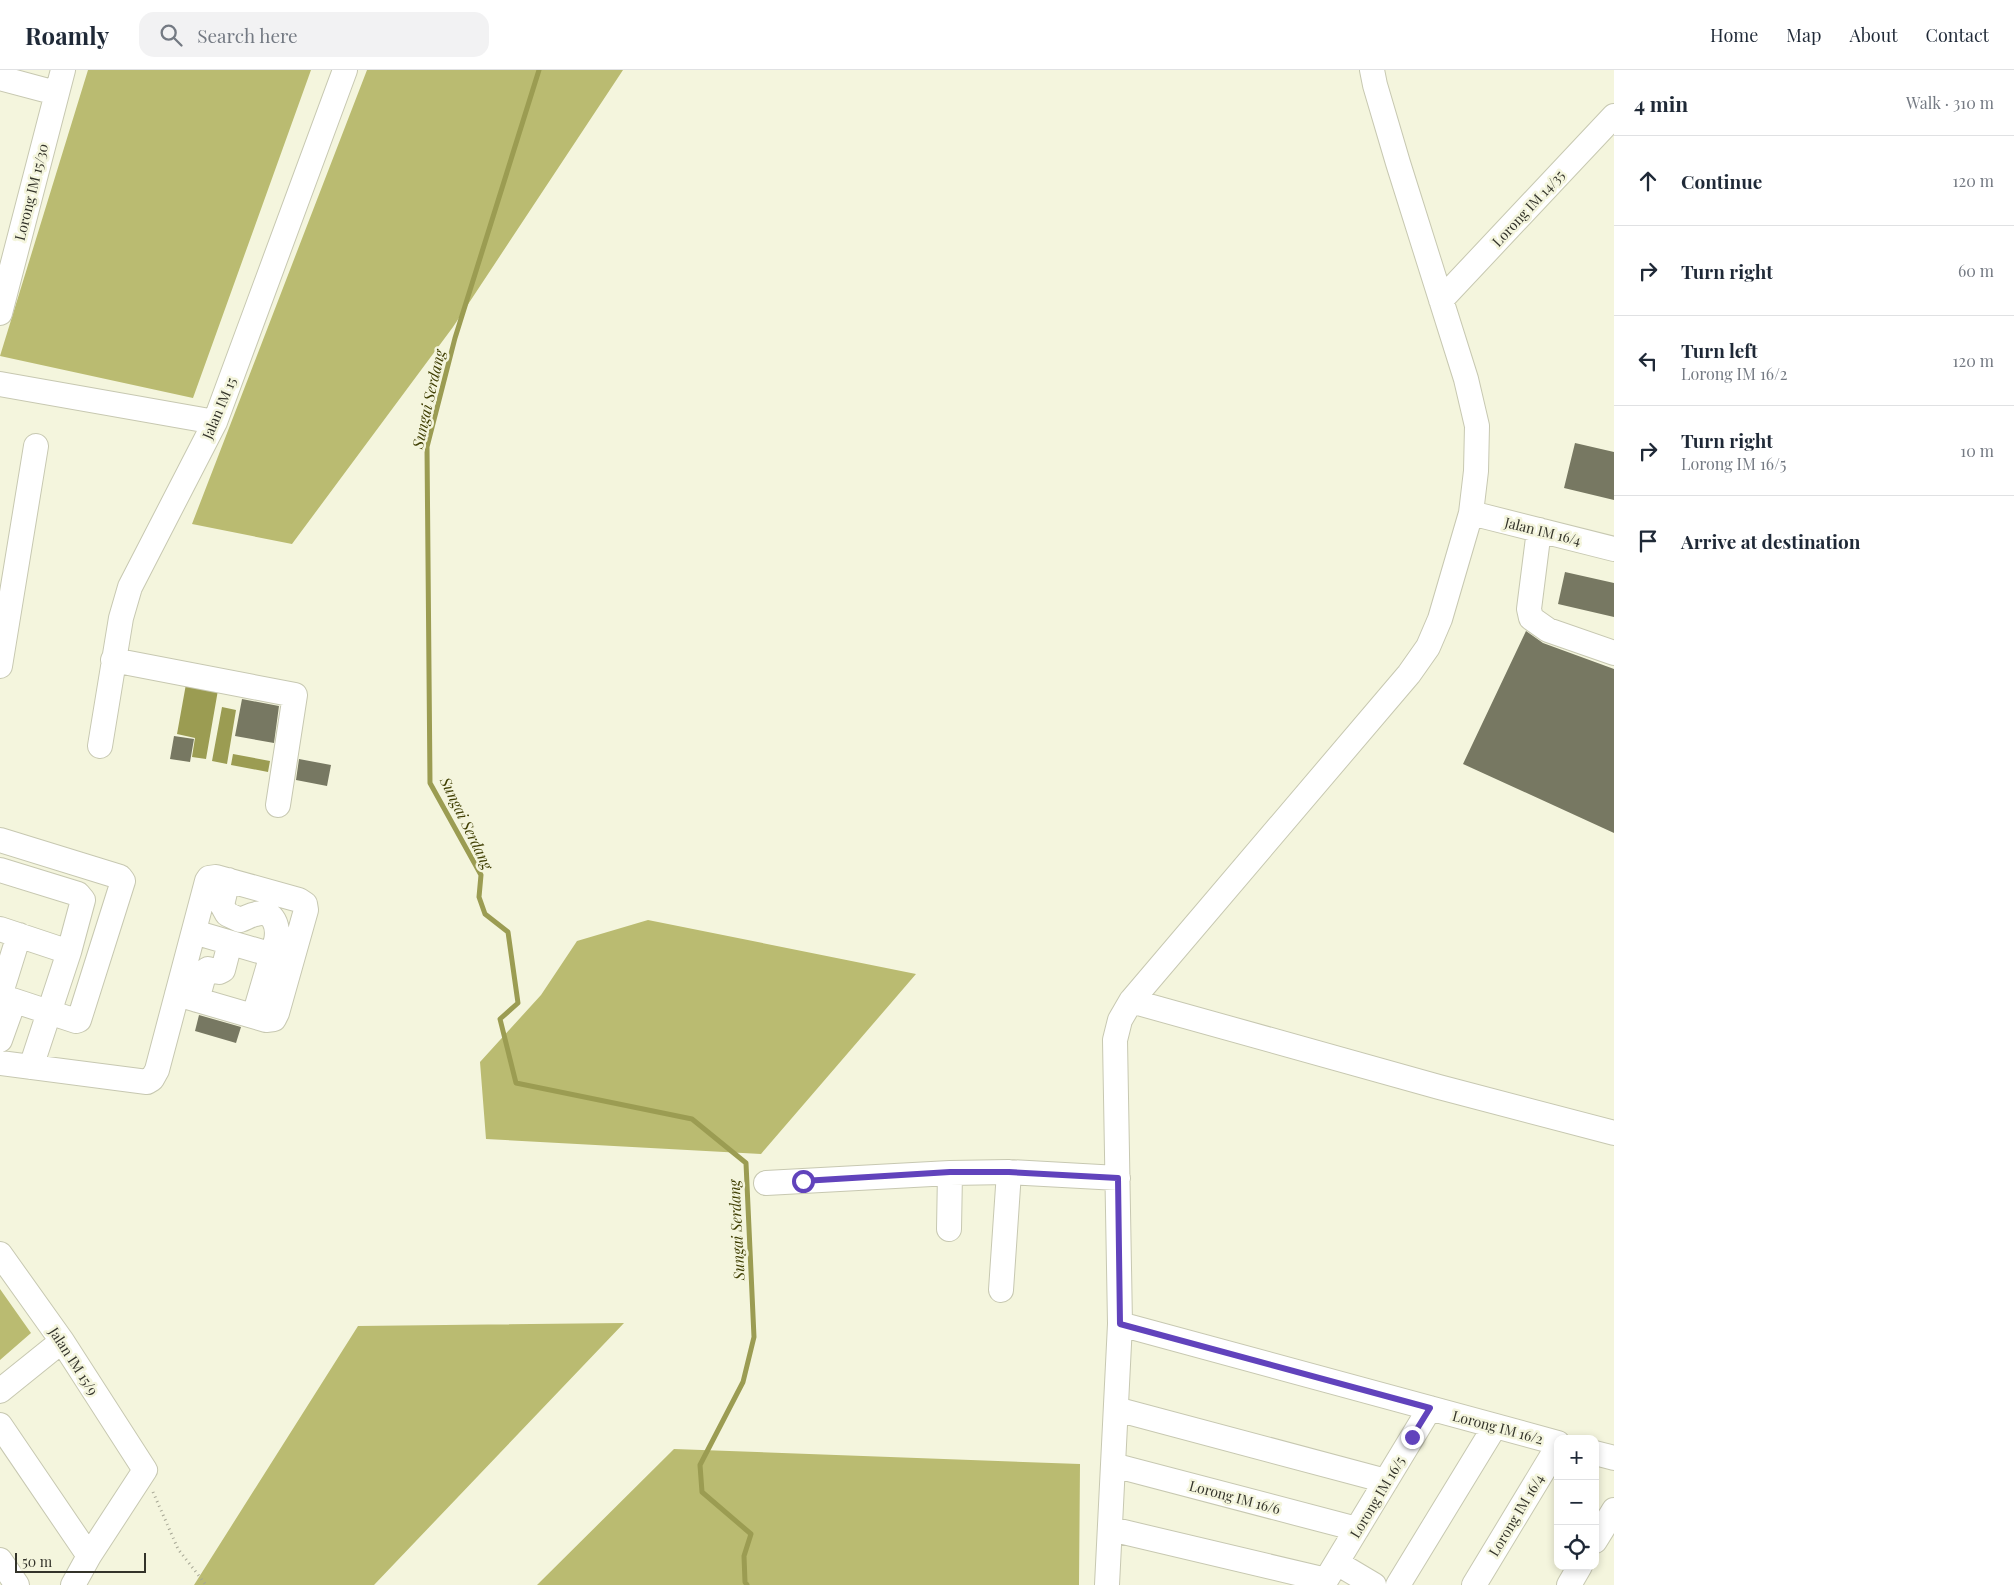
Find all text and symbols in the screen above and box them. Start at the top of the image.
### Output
search box [139,12,489,57]
text: Roamly [25,19,109,51]
icon: search [157,21,185,49]
text: Search here [197,22,298,48]
text: Home [1710,23,1758,47]
text: Map [1786,23,1821,47]
text: About [1849,23,1898,47]
text: Contact [1926,23,1989,47]
text: 4 min [1634,89,1688,117]
text: Walk · 310 m [1906,92,1994,113]
street label: Lorong IM 15/30 [10,141,52,243]
street label: Lorong IM 14/35 [1488,165,1569,250]
icon: ahead [1634,167,1662,195]
text: Continue [1681,168,1762,194]
text: 120 m [1953,170,1994,191]
icon: right [1634,257,1662,285]
text: Turn right [1681,258,1773,284]
text: 60 m [1958,260,1994,281]
text: Turn left [1681,337,1758,363]
water label: Sungai Serdang [407,346,449,451]
icon: left [1634,347,1662,375]
text: 120 m [1953,350,1994,371]
text: Lorong IM 16/2 [1681,363,1787,384]
street label: Jalan IM 15 [197,374,241,443]
text: Turn right [1681,427,1773,453]
icon: right [1634,437,1662,465]
text: 10 m [1960,440,1994,461]
text: Lorong IM 16/5 [1681,453,1786,474]
street label: Jalan IM 16/4 [1502,512,1583,550]
icon: arrive [1634,527,1662,555]
text: Arrive at destination [1681,528,1861,554]
water label: Sungai Serdang [436,772,499,874]
route start [792,1170,815,1193]
water label: Sungai Serdang [723,1178,749,1282]
street label: Jalan IM 15/9 [44,1323,103,1399]
street label: Lorong IM 16/2 [1451,1406,1546,1448]
route end [1401,1426,1424,1449]
map controls [1554,1435,1599,1570]
button: + [1554,1435,1599,1480]
street label: Lorong IM 16/5 [1345,1452,1409,1541]
street label: Lorong IM 16/4 [1484,1470,1548,1560]
street label: Lorong IM 16/6 [1187,1476,1283,1518]
button: − [1554,1480,1599,1525]
button: locate [1554,1525,1599,1570]
scale bar [15,1550,146,1573]
text: 50 m [22,1552,52,1571]

